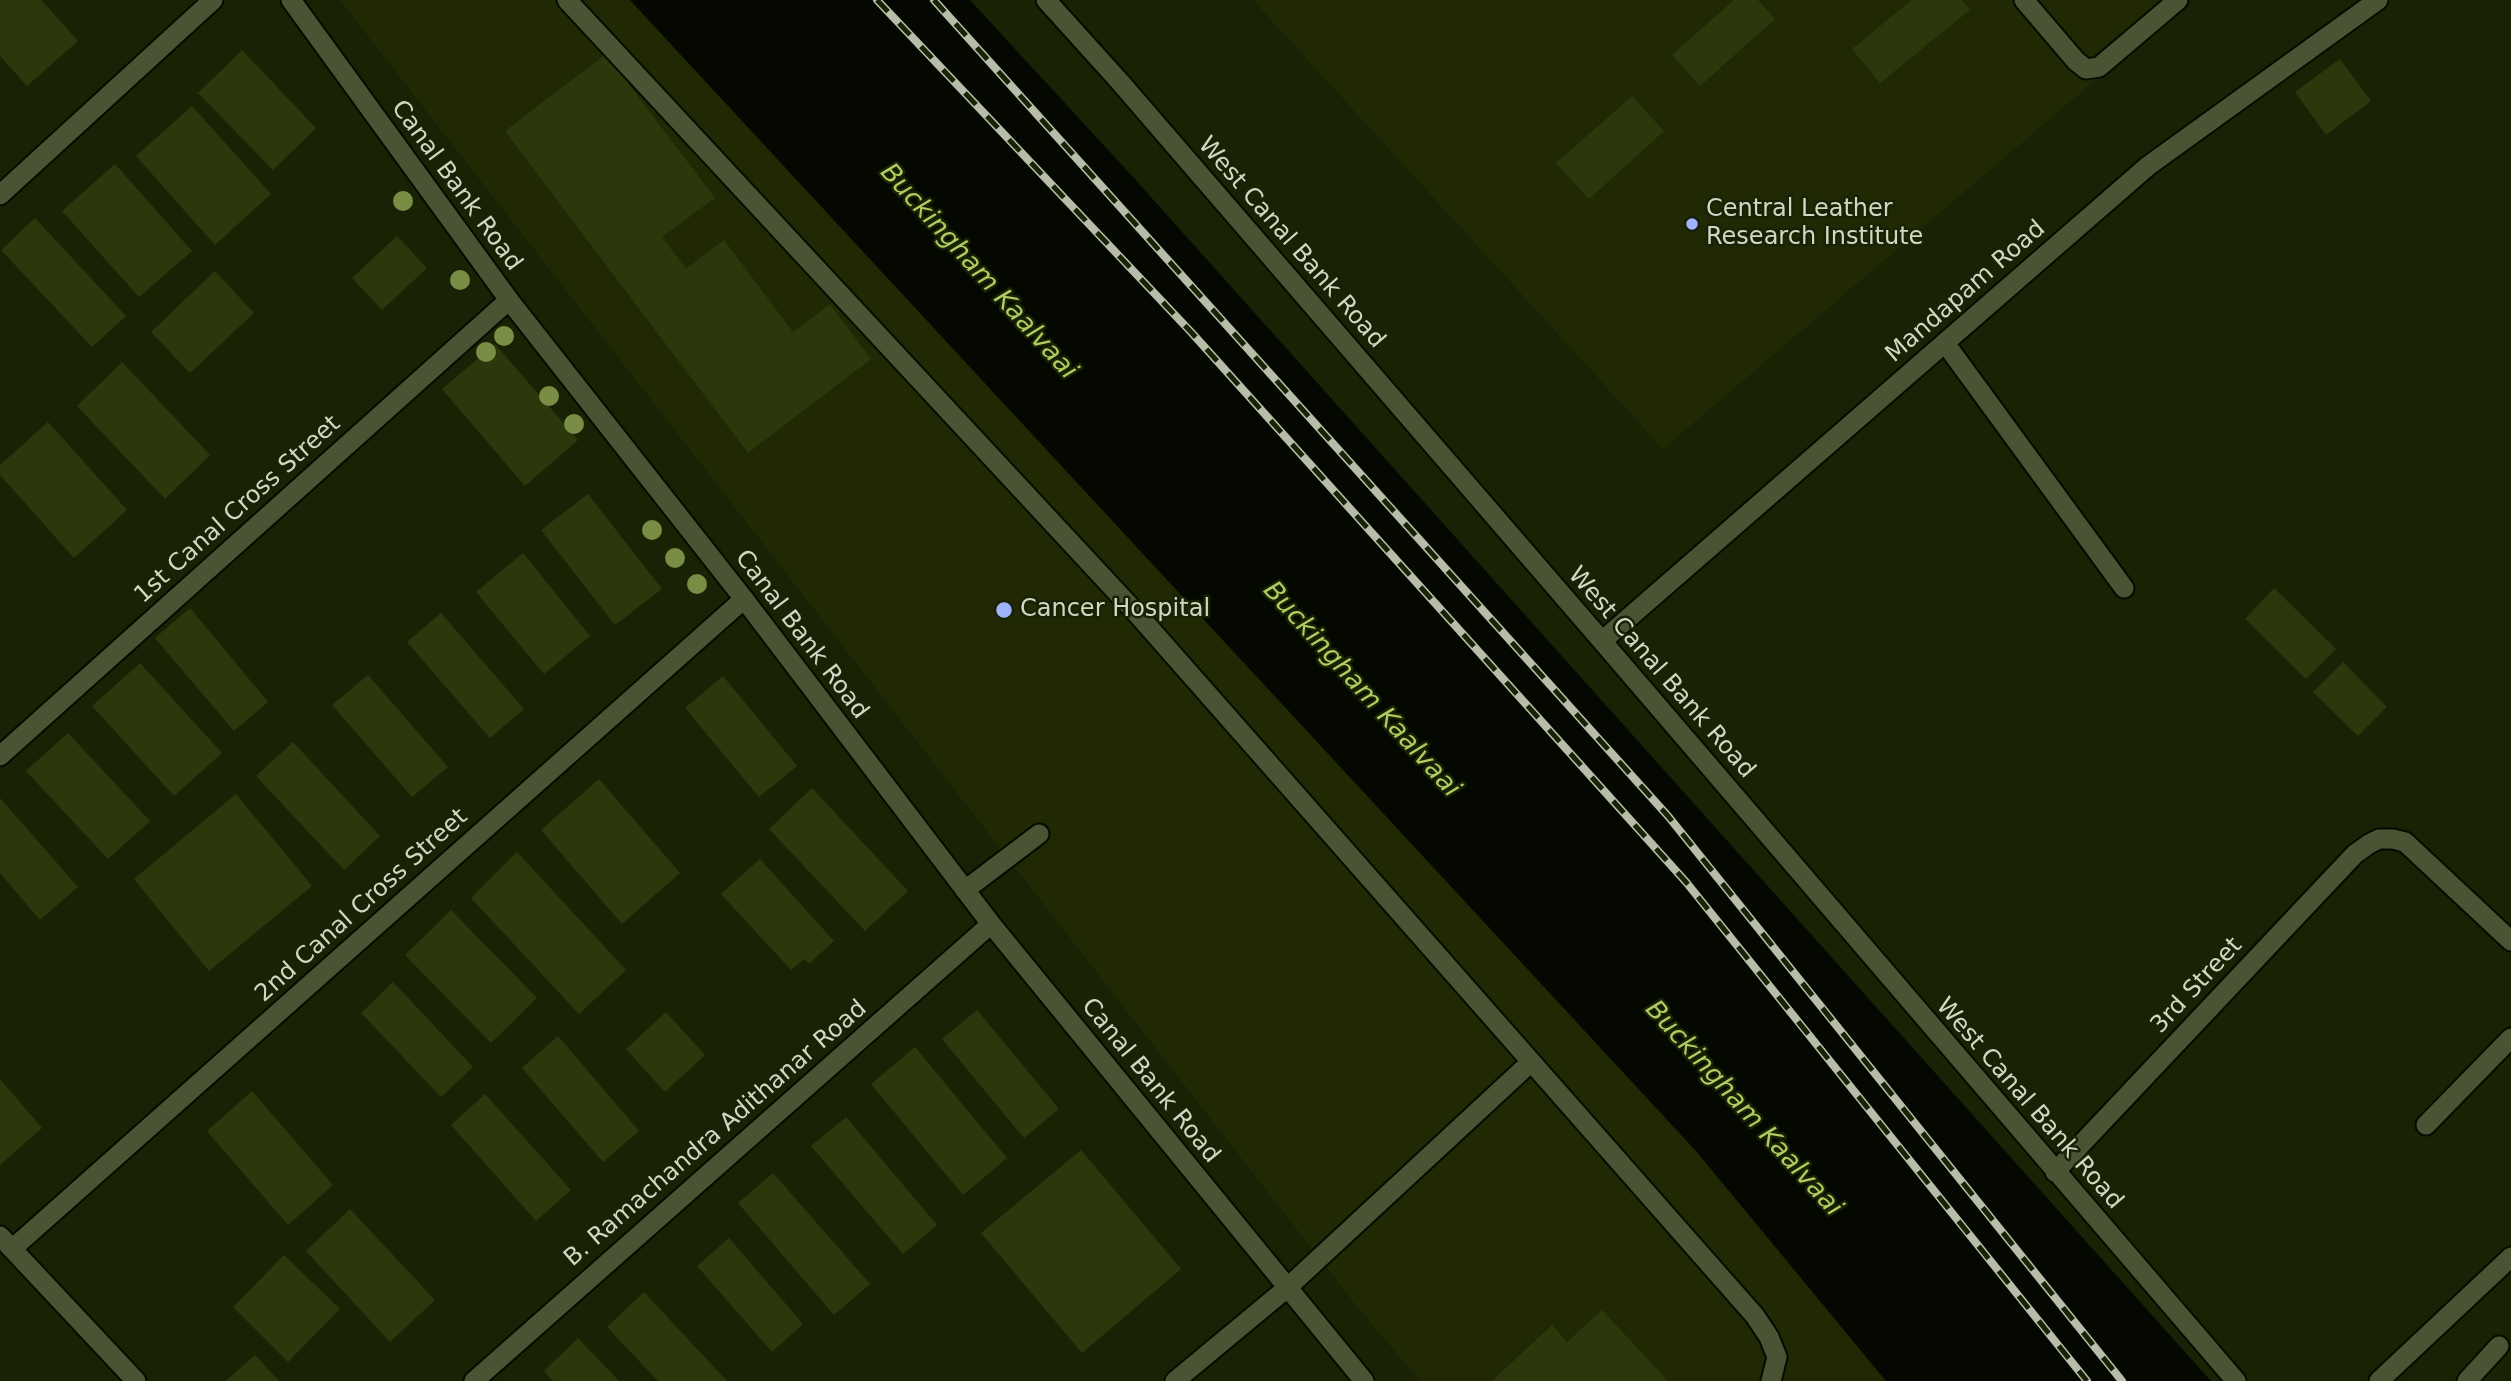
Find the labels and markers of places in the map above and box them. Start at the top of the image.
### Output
place label: Central Leather Research Institute [1706,196,1923,252]
marker: Central Leather Research Institute [1684,216,1700,232]
place label: Cancer Hospital [1020,596,1210,624]
marker: Cancer Hospital [994,600,1014,620]

